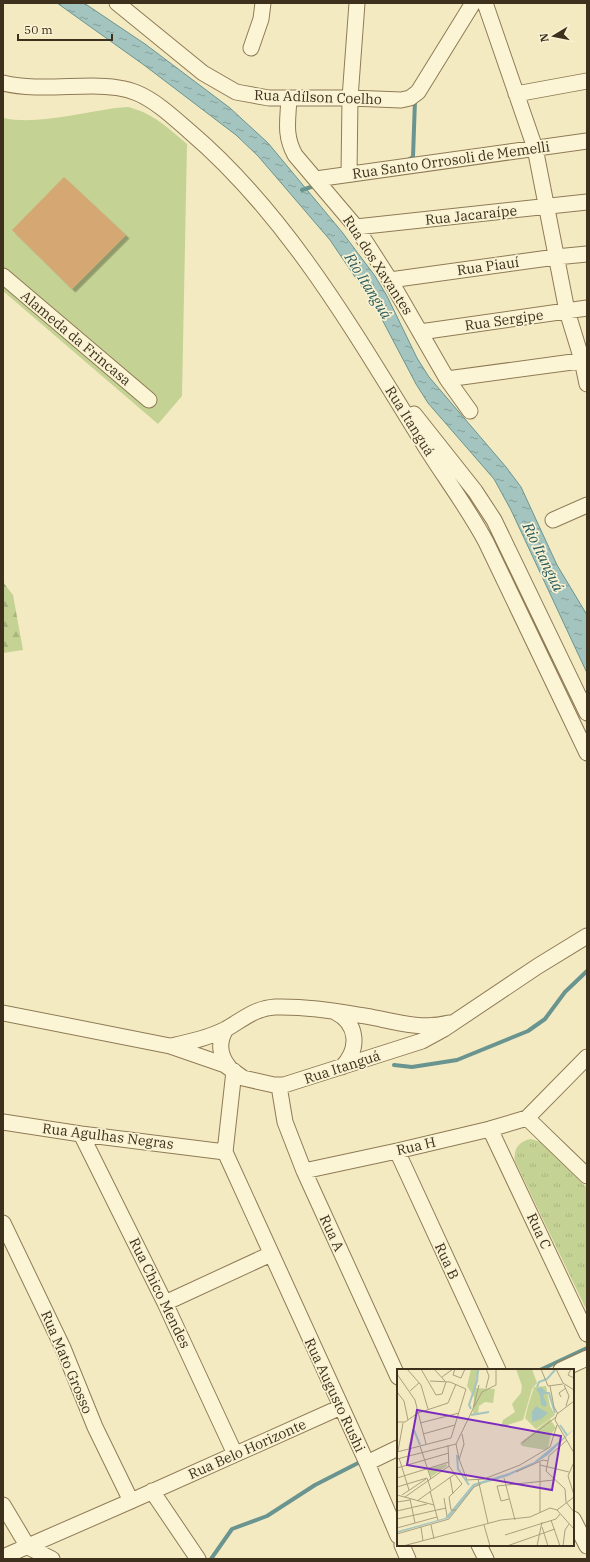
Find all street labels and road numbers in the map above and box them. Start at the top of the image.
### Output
street label: Rua Adílson Coelho [254,86,382,108]
street label: Rua Santo Orrosoli de Memelli [351,137,551,183]
street label: Rua Jacaraípe [424,201,518,229]
street label: Rua dos Xavantes [339,212,417,318]
street label: Rua Piauí [456,253,520,279]
street label: Alameda da Frincasa [17,287,135,390]
street label: Rua Sergipe [464,306,544,334]
street label: Rua Itanguá [381,383,439,460]
street label: Rua Itanguá [302,1046,383,1088]
street label: Rua Agulhas Negras [41,1119,175,1153]
street label: Rua H [395,1133,437,1159]
street label: Rua C [523,1210,555,1252]
street label: Rua A [316,1212,348,1255]
street label: Rua Chico Mendes [125,1235,195,1351]
street label: Rua B [431,1240,463,1282]
street label: Rua Mato Grosso [37,1308,97,1416]
street label: Rua Augusto Rushi [301,1335,369,1455]
street label: Rua Belo Horizonte [185,1415,309,1483]

